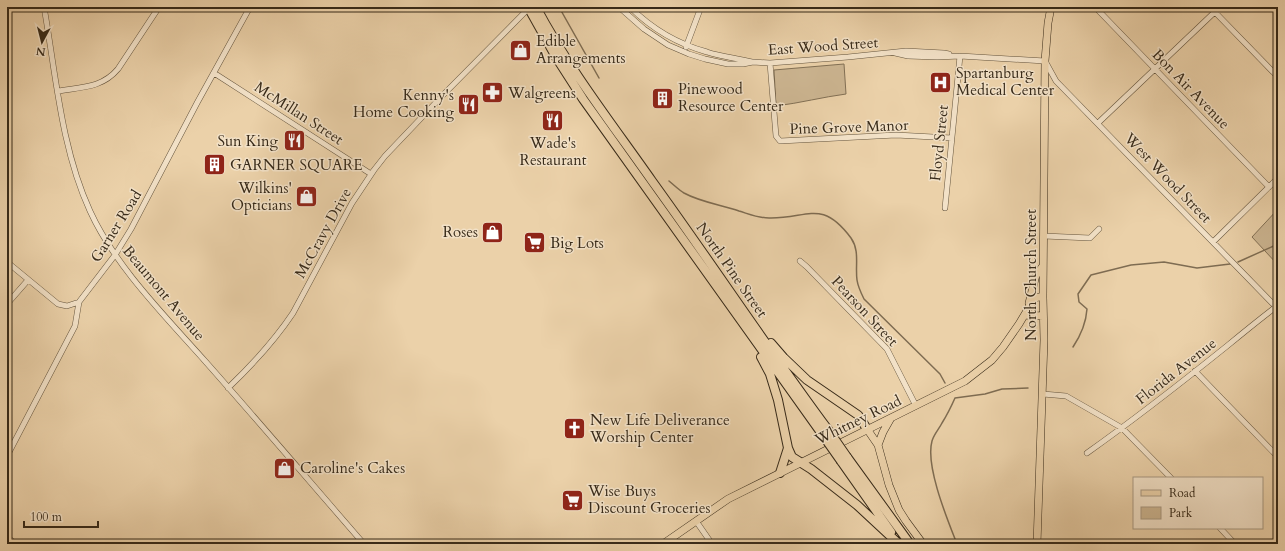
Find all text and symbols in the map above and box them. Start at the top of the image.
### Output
north arrow [22,22,62,62]
place label: Edible Arrangements [536,31,626,68]
street label: East Wood Street [767,32,879,60]
shop icon: Edible Arrangements [508,37,534,63]
text: N [35,43,46,59]
street label: Bon Air Avenue [1148,45,1234,133]
place label: Spartanburg Medical Center [956,63,1055,100]
hospital icon: Spartanburg Medical Center [927,69,953,95]
street label: McMillan Street [251,77,347,149]
place label: Pinewood Resource Center [678,79,784,116]
pharmacy icon: Walgreens [479,80,505,106]
place label: Walgreens [507,83,576,103]
place label: Kenny's Home Cooking [353,85,455,122]
building icon: Pinewood Resource Center [650,85,676,111]
restaurant icon: Kenny's Home Cooking [456,91,482,117]
street label: Floyd Street [925,104,953,182]
restaurant icon: Wade's Restaurant [540,107,566,133]
street label: Pine Grove Manor [789,115,909,139]
restaurant icon: Sun King [281,128,307,154]
street label: West Wood Street [1119,128,1216,228]
place label: Sun King [217,131,279,151]
place label: Wade's Restaurant [520,133,587,170]
building icon: GARNER SQUARE [202,152,228,178]
place label: GARNER SQUARE [230,155,362,175]
place label: Wilkins' Opticians [231,178,292,215]
street label: McCravy Drive [290,184,356,282]
shop icon: Wilkins' Opticians [294,184,320,210]
street label: Garner Road [86,186,146,266]
street label: North Church Street [1021,209,1041,341]
street label: North Pine Street [692,218,772,322]
shop icon: Roses [480,219,506,245]
place label: Roses [443,222,478,242]
supermarket icon: Big Lots [521,230,547,256]
place label: Big Lots [550,233,604,253]
street label: Beaumont Avenue [118,241,210,345]
street label: Pearson Street [827,271,903,351]
street label: Florida Avenue [1132,333,1221,409]
street label: Whitney Road [810,390,905,450]
place label: New Life Deliverance Worship Center [589,410,730,447]
church icon: New Life Deliverance Worship Center [561,416,587,442]
shop icon: Caroline's Cakes [271,455,297,481]
place label: Caroline's Cakes [300,458,405,478]
legend [1133,477,1263,529]
place label: Wise Buys Discount Groceries [587,481,711,518]
text: Road [1169,485,1196,501]
supermarket icon: Wise Buys Discount Groceries [559,487,585,513]
scale bar [24,503,98,529]
text: Park [1169,505,1193,521]
text: 100 m [30,509,63,525]

